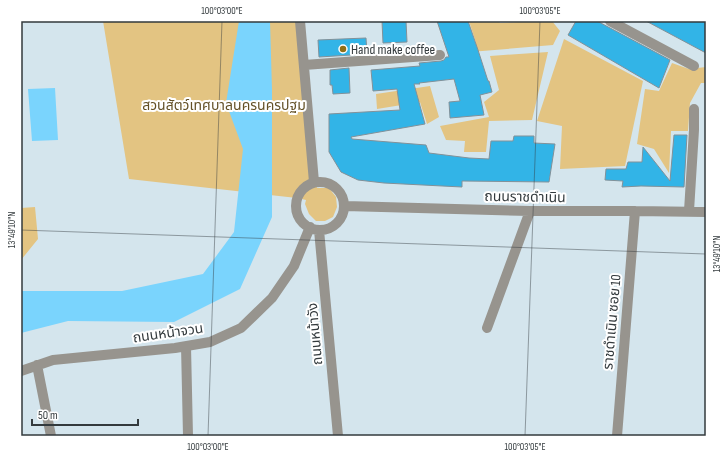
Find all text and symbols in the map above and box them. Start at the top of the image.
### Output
text: 100°03'00"E [201,5,243,17]
text: 100°03'05"E [519,5,561,17]
place label: Hand make coffee [351,41,435,58]
marker: Hand make coffee [338,44,348,54]
park label: สวนสัตว์เทศบาลนครนครปฐม [142,97,306,114]
street label: ถนนราชดำเนิน [484,188,566,206]
text: 13°49'10"N [6,212,18,248]
text: 13°49'10"N [711,236,723,272]
street label: ราชดำเนิน ซอย 10 [599,274,625,370]
street label: ถนนหน้าวัง [304,302,326,366]
street label: ถนนหน้าจวน [132,320,204,346]
scale bar [32,401,138,427]
text: 50 m [38,408,58,423]
text: 100°03'00"E [187,441,229,453]
text: 100°03'05"E [504,441,546,453]

